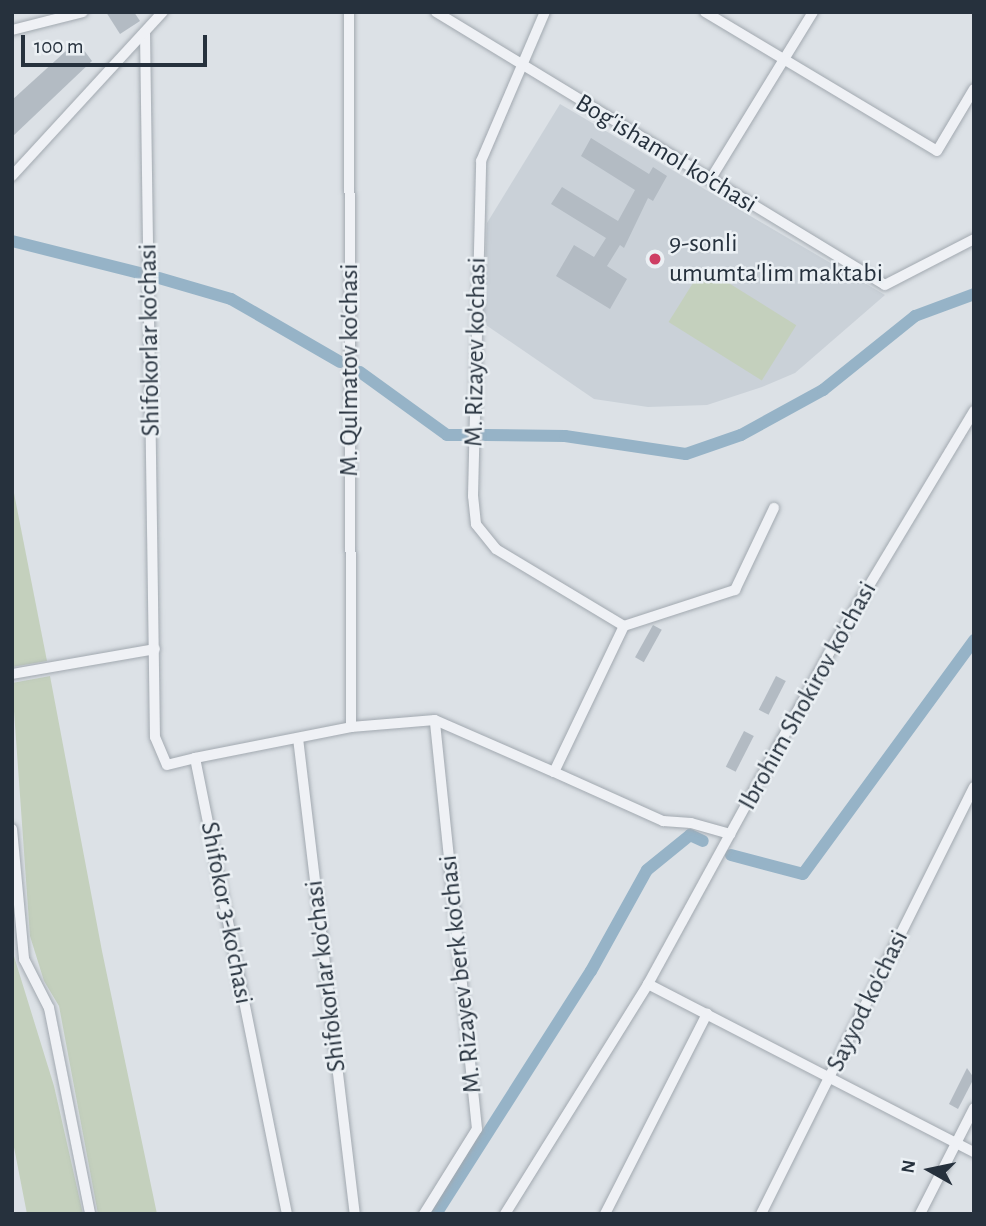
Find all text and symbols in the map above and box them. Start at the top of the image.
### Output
scale bar [24,21,210,65]
text: 100 m [34,36,84,57]
street label: Bog'ishamol ko'chasi [570,88,762,220]
place label: 9-sonli umumta'lim maktabi [669,228,883,290]
street label: Shifokorlar ko'chasi [133,243,167,437]
marker: 9-sonli umumta'lim maktabi [647,251,663,267]
street label: M. Rizayev ko'chasi [459,257,493,447]
street label: M. Qulmatov ko'chasi [334,263,366,477]
street label: Ibrohim Shokirov ko'chasi [732,576,884,816]
street label: Shifokor 3-ko'chasi [193,819,259,1007]
street label: M. Rizayev berk ko'chasi [433,853,489,1095]
street label: Shifokorlar ko'chasi [299,878,353,1074]
street label: Sayyod ko'chasi [820,925,916,1077]
north arrow [895,1135,965,1205]
text: N [898,1159,919,1175]

